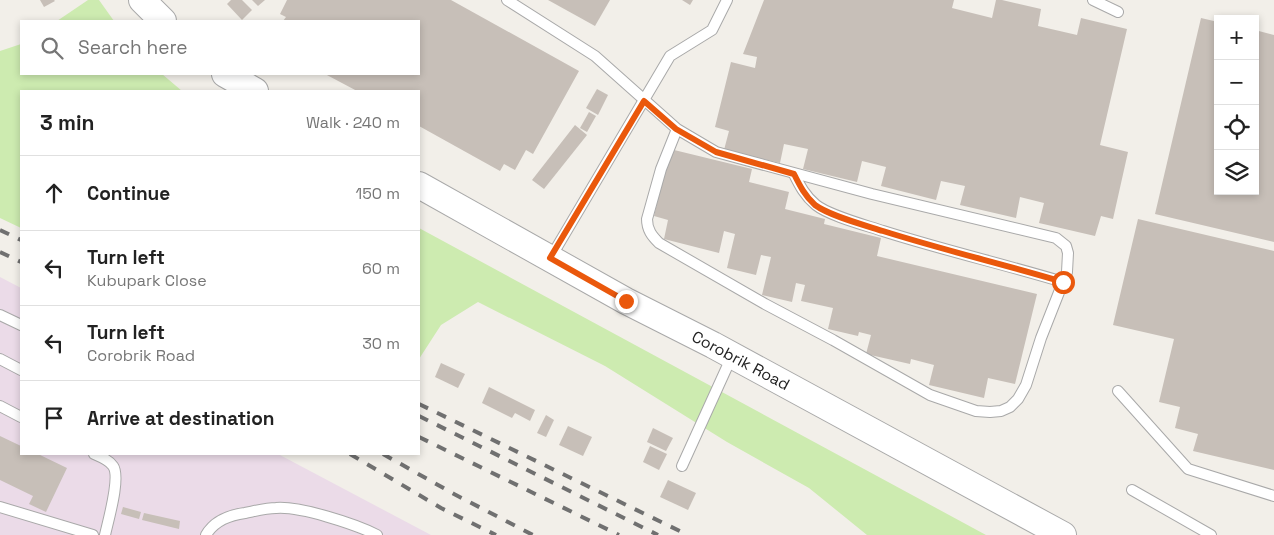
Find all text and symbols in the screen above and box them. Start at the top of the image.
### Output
map controls [1214,15,1259,195]
button: + [1214,15,1259,60]
search box [20,20,420,75]
icon: search [38,34,66,62]
text: Search here [78,35,188,60]
button: − [1214,60,1259,105]
button: locate [1214,105,1259,150]
text: 3 min [40,109,95,136]
text: Walk · 240 m [306,112,400,133]
button: layers [1214,150,1259,195]
icon: ahead [40,179,68,207]
text: Continue [87,181,170,206]
text: 150 m [356,183,400,204]
text: Turn left [87,245,165,270]
icon: left [40,254,68,282]
text: 60 m [362,258,400,279]
text: Kubupark Close [87,270,207,291]
route start [1052,271,1075,294]
route end [615,290,638,313]
text: Turn left [87,320,165,345]
street label: Corobrik Road [688,326,793,395]
icon: left [40,329,68,357]
text: 30 m [362,333,400,354]
text: Corobrik Road [87,345,195,366]
icon: arrive [40,404,68,432]
text: Arrive at destination [87,406,275,431]

